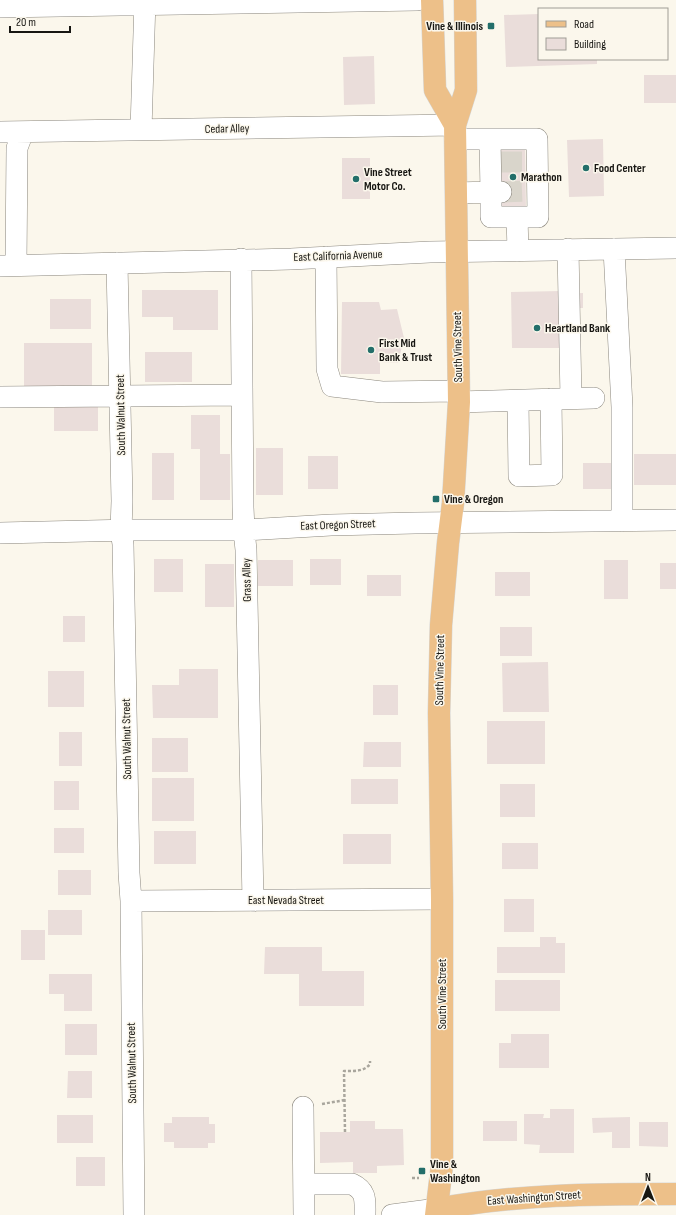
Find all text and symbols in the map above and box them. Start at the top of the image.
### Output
scale bar [10,8,70,34]
legend [538,8,668,60]
text: 20 m [16,15,36,30]
text: Road [574,17,594,32]
place label: Vine & Illinois [426,19,483,34]
marker: Vine & Illinois [486,21,496,31]
text: Building [574,37,606,52]
street label: Cedar Alley [205,121,250,137]
place label: Food Center [594,161,646,176]
marker: Food Center [581,163,591,173]
place label: Vine Street Motor Co. [364,165,412,194]
place label: Marathon [521,170,562,185]
marker: Marathon [508,172,518,182]
marker: Vine Street Motor Co. [351,174,361,184]
street label: East California Avenue [293,247,383,265]
street label: South Vine Street [450,311,466,382]
place label: Heartland Bank [545,321,610,336]
marker: Heartland Bank [532,323,542,333]
place label: First Mid Bank & Trust [379,336,432,365]
marker: First Mid Bank & Trust [366,345,376,355]
street label: South Walnut Street [113,374,129,456]
place label: Vine & Oregon [444,492,503,507]
marker: Vine & Oregon [431,494,441,504]
street label: East Oregon Street [300,516,376,534]
street label: Grass Alley [239,558,255,602]
street label: South Vine Street [432,634,448,705]
street label: South Walnut Street [119,698,135,780]
street label: East Nevada Street [248,893,324,908]
street label: South Vine Street [435,958,450,1029]
street label: South Walnut Street [124,1022,140,1104]
place label: Vine & Washington [430,1157,480,1186]
marker: Vine & Washington [417,1166,427,1176]
north arrow [628,1167,668,1207]
text: N [645,1171,651,1184]
street label: East Washington Street [487,1187,582,1209]

